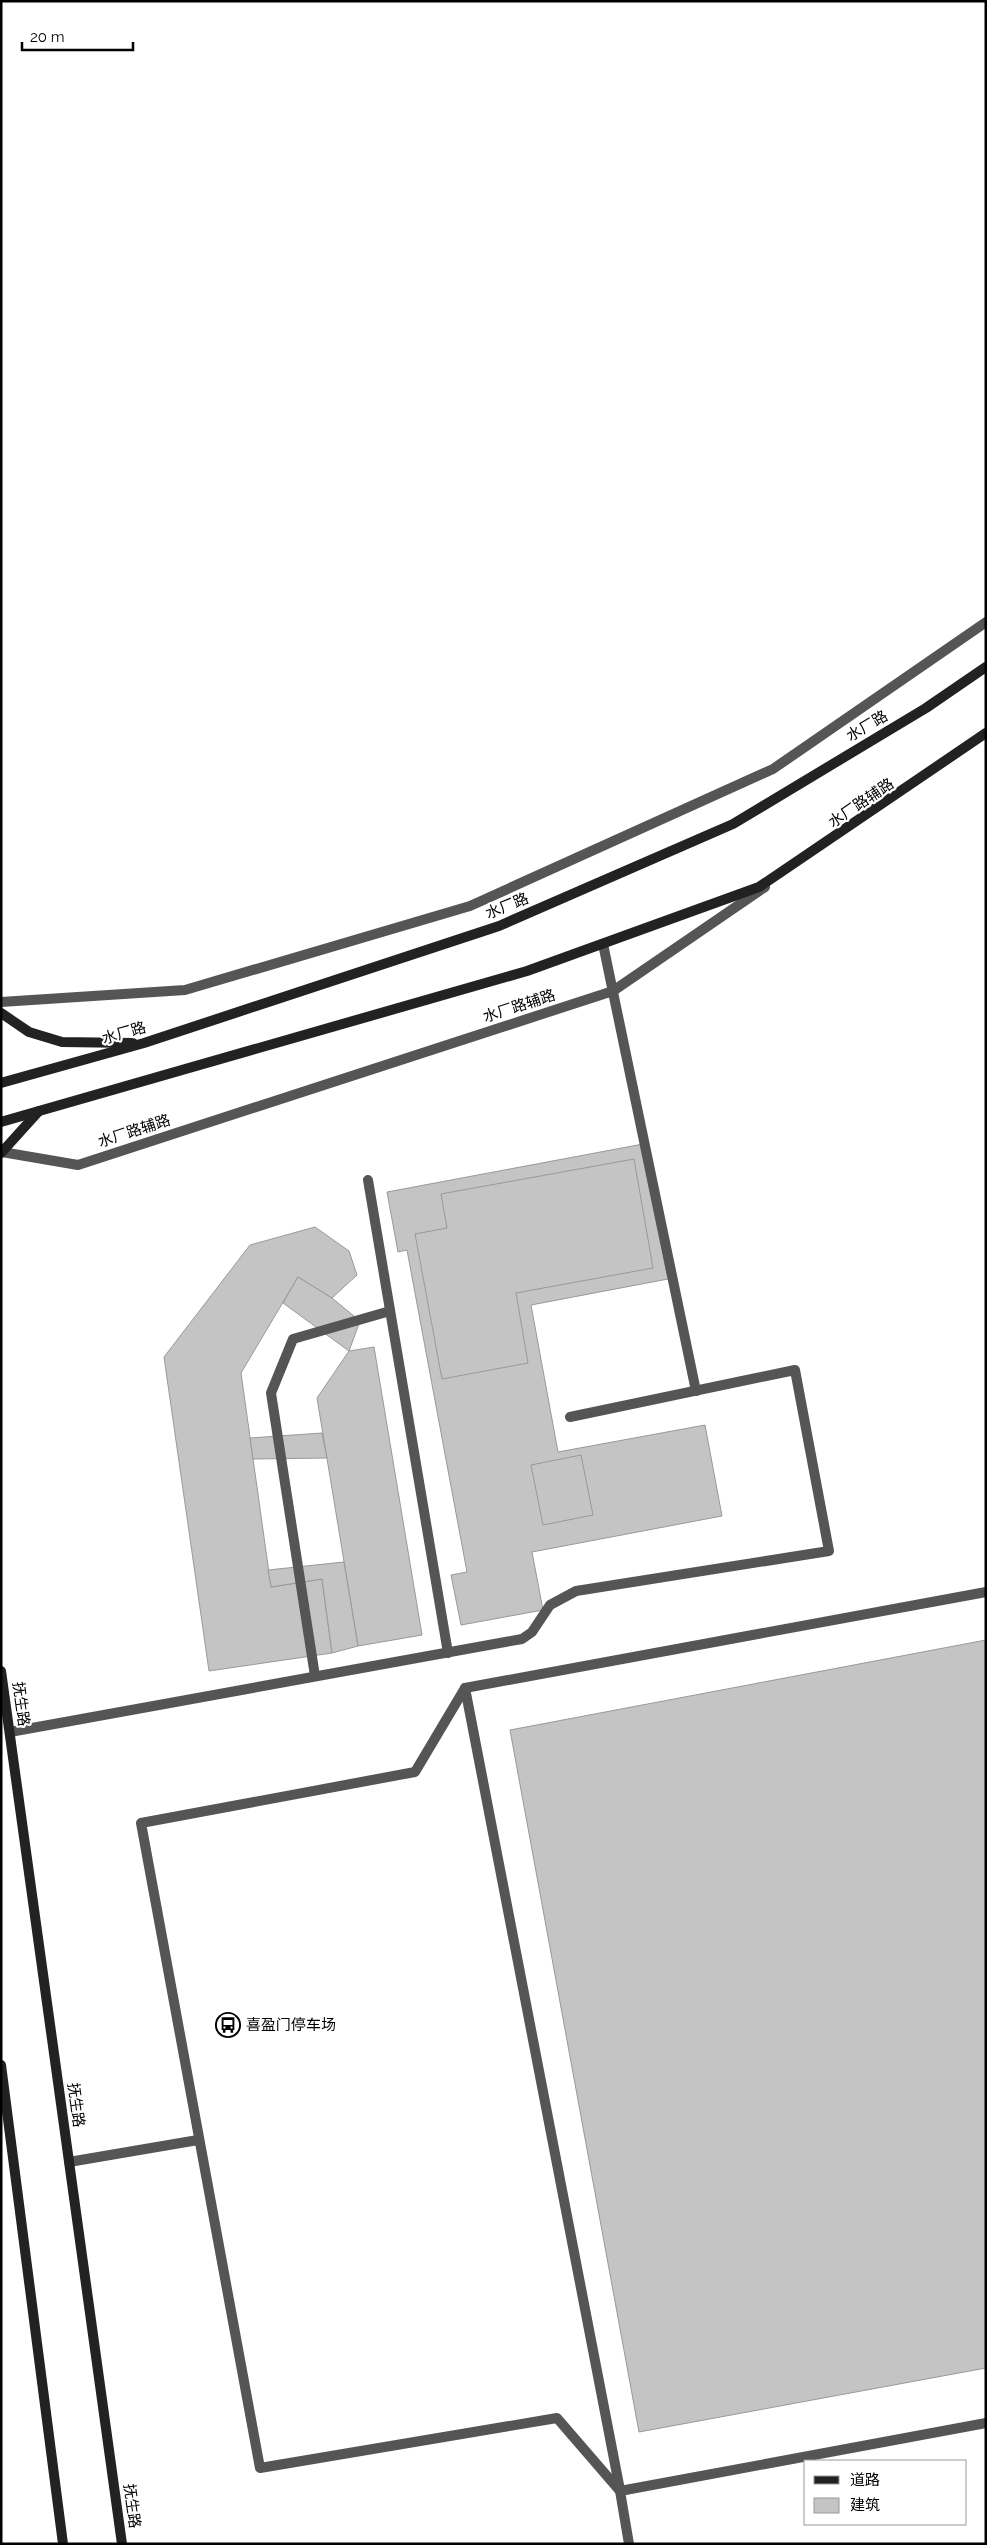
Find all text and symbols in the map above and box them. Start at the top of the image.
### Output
scale bar [22,20,134,52]
text: 20 m [30,28,65,46]
street label: 水厂路 [843,707,891,745]
street label: 水厂路辅路 [825,775,897,831]
street label: 水厂路 [483,889,531,923]
street label: 水厂路辅路 [481,986,557,1026]
street label: 水厂路 [100,1018,148,1048]
street label: 水厂路辅路 [96,1111,172,1151]
street label: 抚生路 [9,1680,33,1728]
bus stop icon: 喜盈门停车场 [215,2012,241,2038]
place label: 喜盈门停车场 [246,2016,336,2034]
street label: 抚生路 [64,2081,88,2129]
legend [804,2460,967,2525]
text: 道路 [850,2471,880,2489]
street label: 抚生路 [120,2482,144,2530]
text: 建筑 [850,2496,880,2514]

